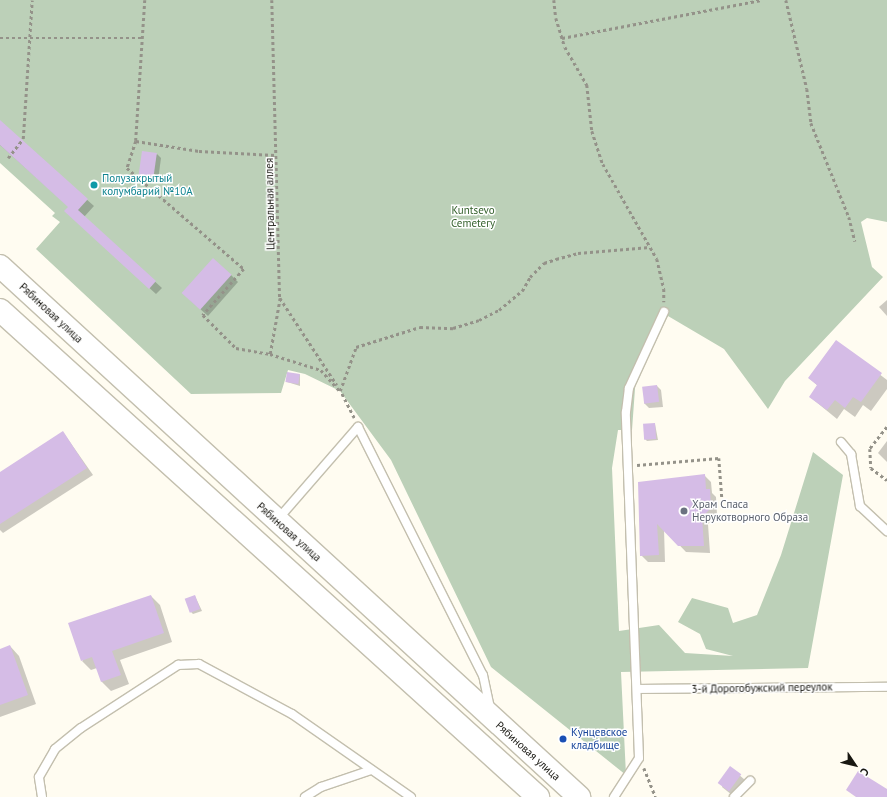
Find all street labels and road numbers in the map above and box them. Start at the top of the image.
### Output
street label: Центральная аллея [263,158,277,250]
street label: Рябиновая улица [17,280,85,346]
street label: Рябиновая улица [254,500,324,564]
street label: 3-й Дорогобужский переулок [691,680,833,696]
street label: Рябиновая улица [493,719,563,783]

